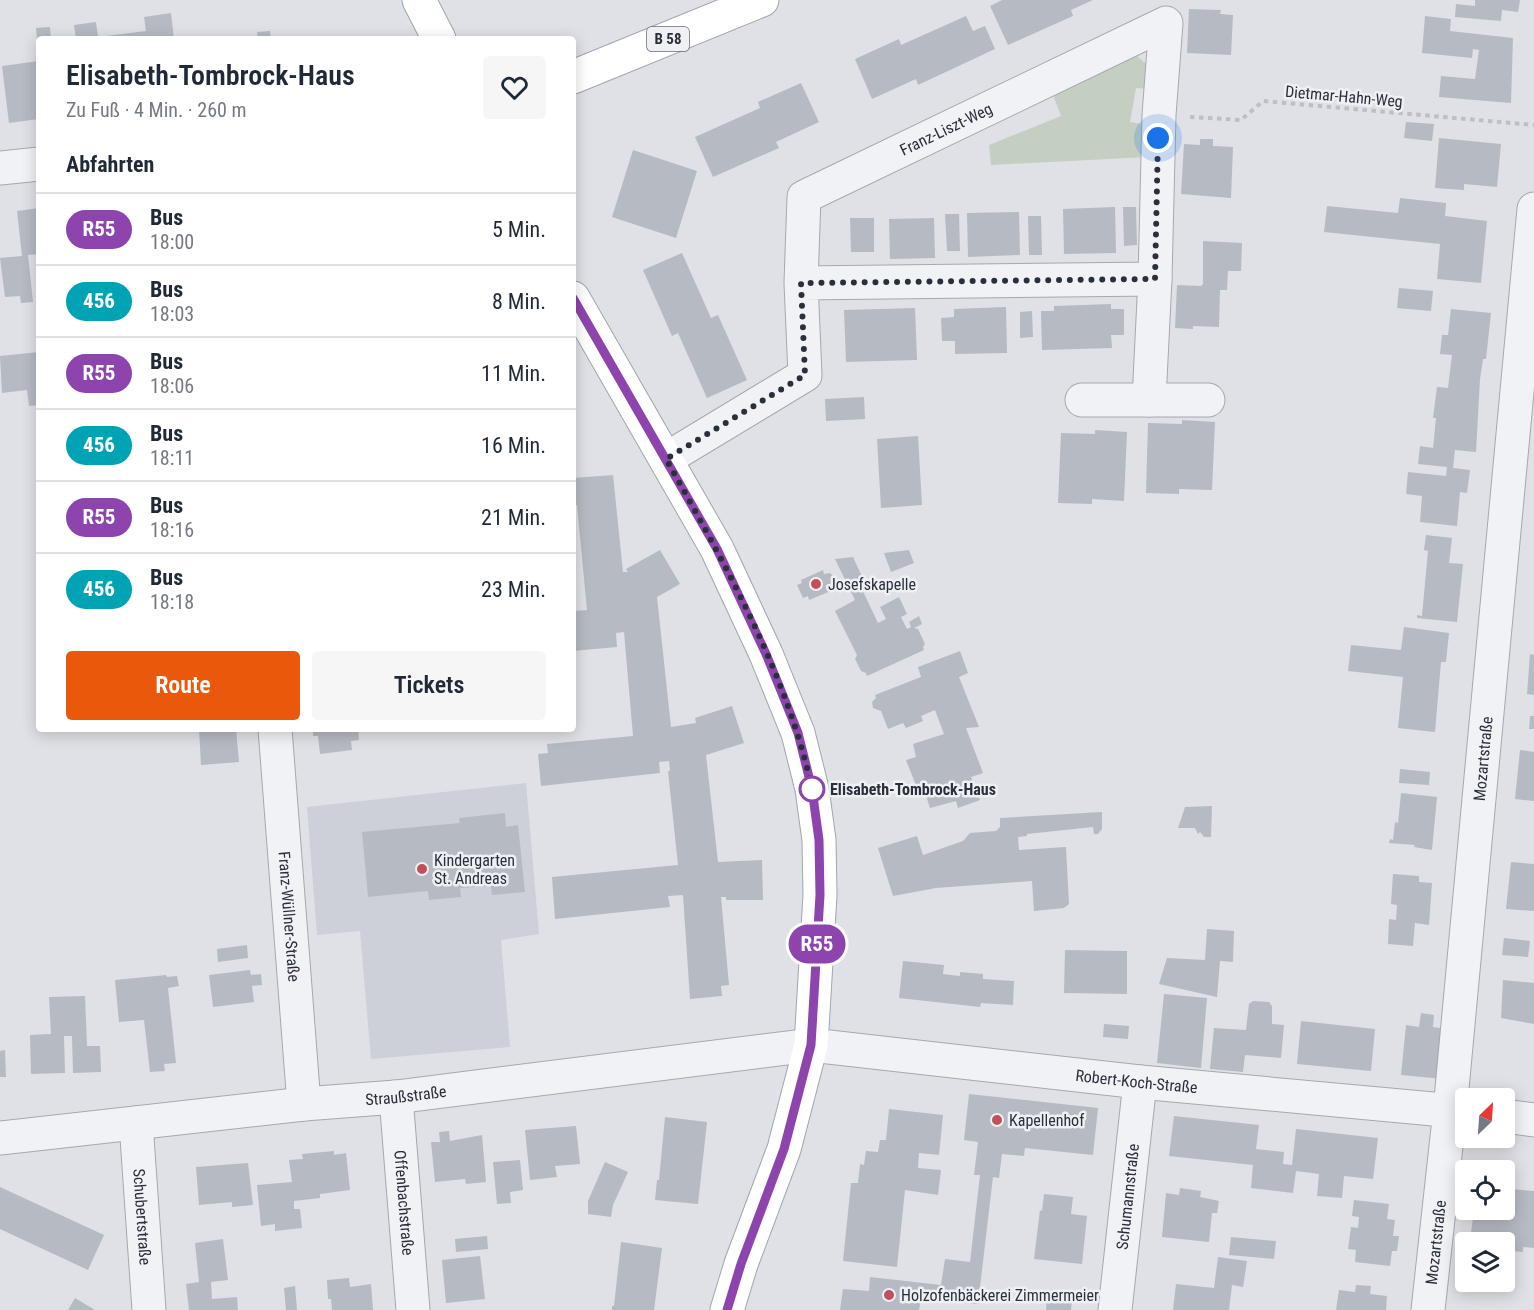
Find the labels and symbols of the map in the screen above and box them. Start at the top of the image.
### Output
road number: B 58 [647,27,689,51]
street label: Dietmar-Hahn-Weg [1284,82,1404,111]
street label: Franz-Liszt-Weg [897,99,995,159]
your location [1143,123,1173,153]
place label: Josefskapelle [828,575,916,594]
marker: Josefskapelle [809,577,823,591]
street label: Mozartstraße [1470,716,1497,802]
marker: Elisabeth-Tombrock-Haus [799,776,825,802]
place label: Elisabeth-Tombrock-Haus [830,780,996,799]
street label: Franz-Wüllner-Straße [274,851,304,982]
place label: Kindergarten St. Andreas [434,851,515,888]
marker: Kindergarten St. Andreas [415,862,429,876]
line badge: R55 [782,924,852,964]
street label: Robert-Koch-Straße [1074,1066,1198,1097]
street label: Straußstraße [365,1082,447,1109]
north arrow [1455,1088,1515,1148]
place label: Kapellenhof [1009,1111,1084,1130]
marker: Kapellenhof [990,1113,1004,1127]
street label: Schumannstraße [1113,1143,1143,1251]
street label: Offenbachstraße [390,1149,418,1256]
street label: Schubertstraße [129,1168,155,1266]
street label: Mozartstraße [1422,1199,1450,1286]
place label: Holzofenbäckerei Zimmermeier [901,1286,1099,1305]
marker: Holzofenbäckerei Zimmermeier [882,1288,896,1302]

